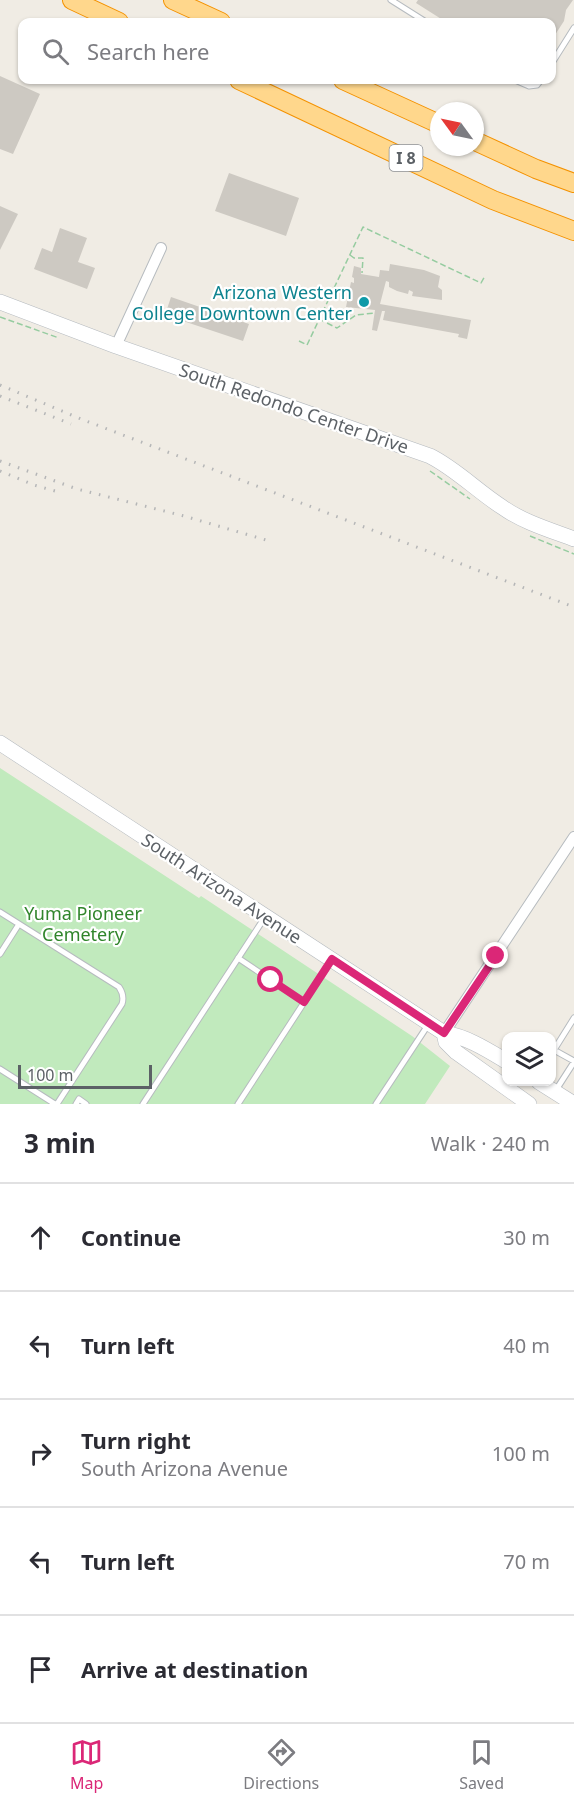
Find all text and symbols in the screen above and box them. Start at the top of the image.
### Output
search box [18,18,556,84]
icon: search [39,35,72,68]
text: Search here [87,36,209,66]
north arrow [430,102,484,156]
road number: I 8 [390,145,422,171]
place label: Arizona Western College Downtown Center [132,280,353,325]
marker: Arizona Western College Downtown Center [357,295,371,309]
street label: South Redondo Center Drive [176,357,412,459]
street label: South Arizona Avenue [137,827,307,949]
park label: Yuma Pioneer Cemetery [24,901,142,946]
route end [482,942,508,968]
route start [257,966,283,992]
map controls [502,1032,556,1086]
button: layers [502,1032,556,1086]
scale bar [18,1062,152,1090]
text: 100 m [27,1064,74,1086]
text: 3 min [24,1125,96,1161]
text: Walk · 240 m [431,1130,550,1157]
icon: ahead [24,1221,57,1254]
text: Continue [81,1222,181,1252]
text: 30 m [503,1224,550,1251]
icon: left [24,1329,57,1362]
text: Turn left [81,1330,175,1360]
text: 40 m [503,1332,550,1359]
text: Turn right [81,1425,191,1455]
icon: right [24,1437,57,1470]
text: 100 m [492,1440,550,1467]
text: South Arizona Avenue [81,1455,288,1482]
icon: left [24,1545,57,1578]
text: Turn left [81,1546,175,1576]
text: 70 m [503,1548,550,1575]
icon: arrive [24,1653,57,1686]
text: Arrive at destination [81,1654,308,1684]
tab: Map [70,1736,103,1794]
tab: Directions [243,1736,319,1794]
tab: Saved [459,1736,504,1794]

